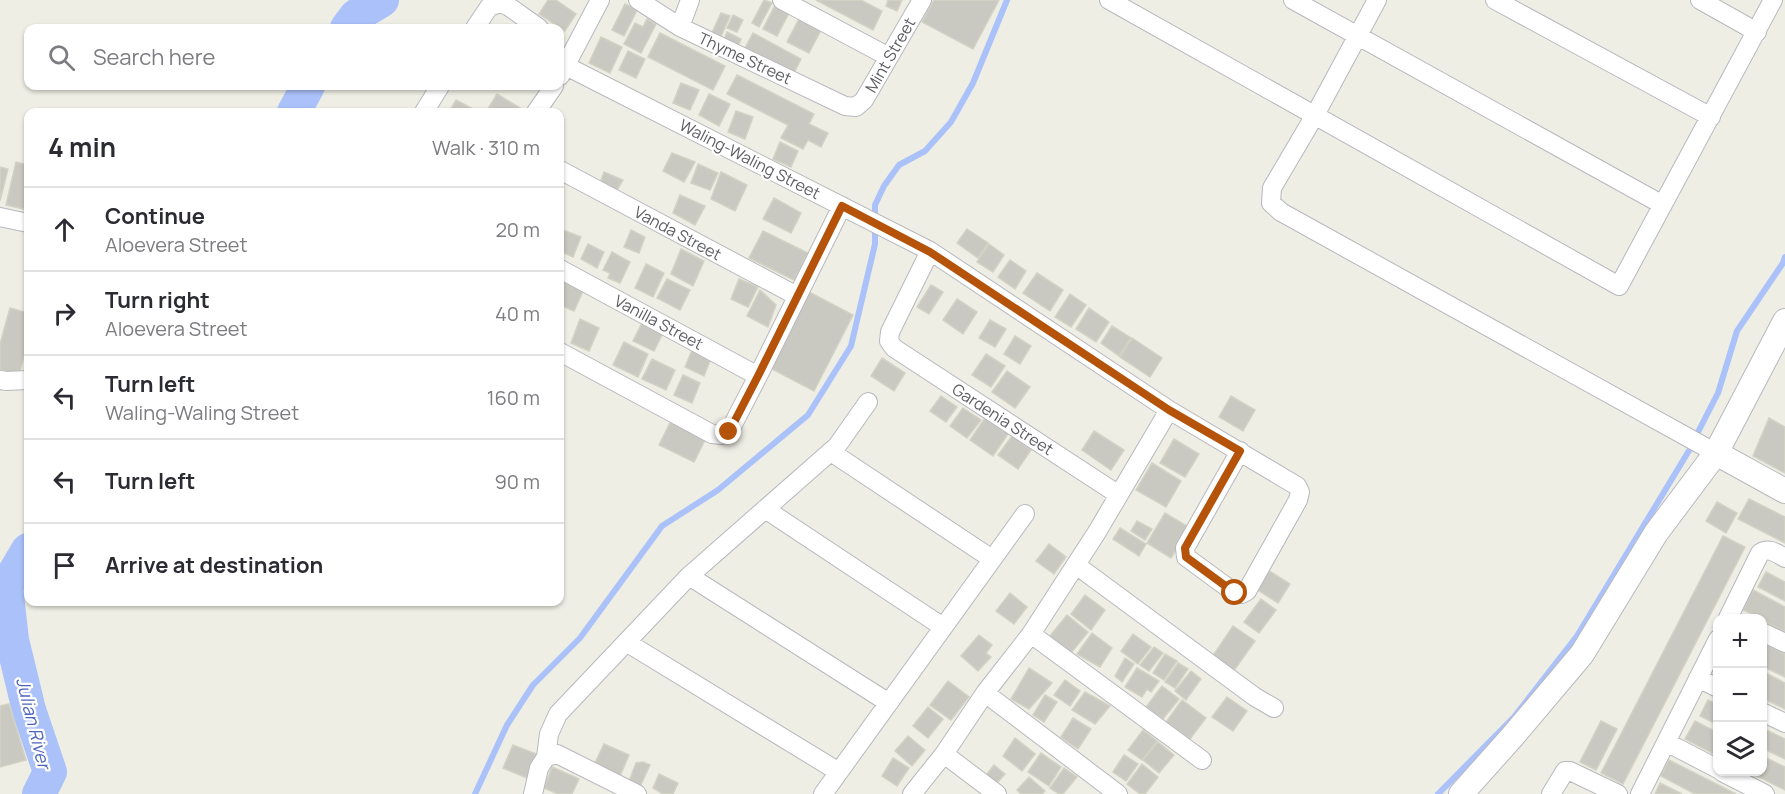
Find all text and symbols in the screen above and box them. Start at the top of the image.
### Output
street label: Mint Street [860,13,920,97]
search box [24,24,564,90]
street label: Thyme Street [695,27,795,89]
icon: search [45,41,78,74]
text: Search here [93,42,215,72]
street label: Waling-Waling Street [676,114,824,204]
text: 4 min [48,129,116,165]
text: Walk · 310 m [432,134,540,161]
text: Continue [105,201,205,231]
street label: Vanda Street [631,201,725,265]
icon: ahead [48,213,81,246]
text: 20 m [495,216,540,243]
text: Aloevera Street [105,231,248,258]
text: Turn right [105,285,210,315]
street label: Vanilla Street [611,289,707,355]
icon: right [48,297,81,330]
text: 40 m [495,300,540,327]
text: Aloevera Street [105,315,248,342]
text: Turn left [105,369,195,399]
street label: Gardenia Street [948,378,1058,460]
icon: left [48,381,81,414]
text: 160 m [487,384,540,411]
text: Waling-Waling Street [105,399,299,426]
route end [715,418,741,444]
icon: left [48,465,81,498]
text: Turn left [105,466,195,496]
text: 90 m [494,468,540,495]
icon: arrive [48,549,81,582]
text: Arrive at destination [105,550,323,580]
route start [1221,579,1247,605]
map controls [1713,614,1767,776]
button: + [1713,614,1767,668]
button: − [1713,668,1767,722]
water label: Julian River [11,675,58,773]
button: layers [1713,722,1767,776]

